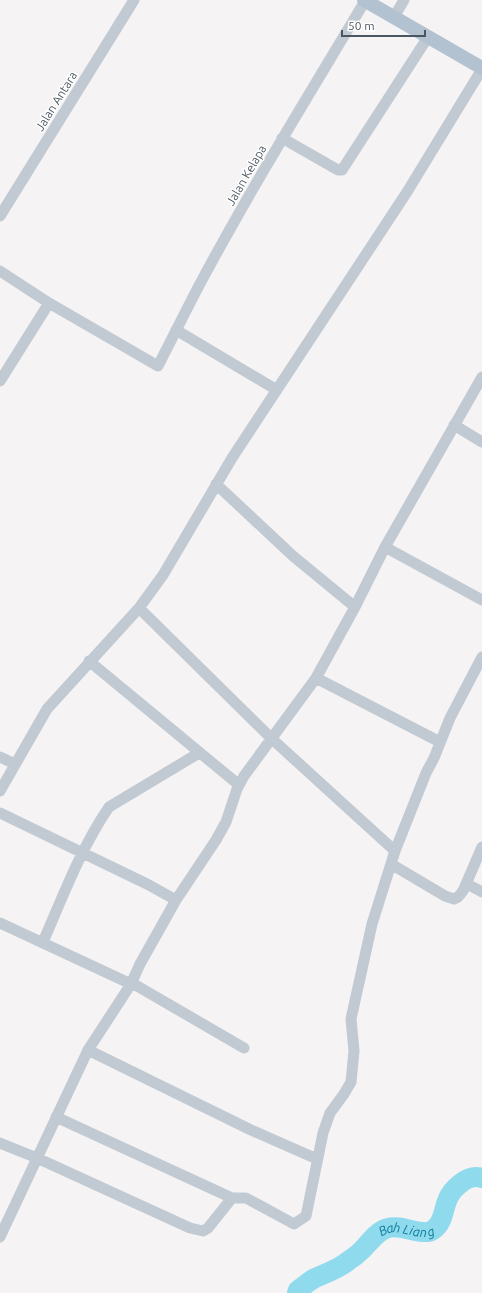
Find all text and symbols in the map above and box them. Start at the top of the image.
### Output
scale bar [342,12,425,38]
text: 50 m [348,19,375,32]
street label: Jalan Antara [33,69,79,133]
street label: Jalan Kelapa [224,143,268,207]
water label: Bah Liang [376,1220,436,1239]

